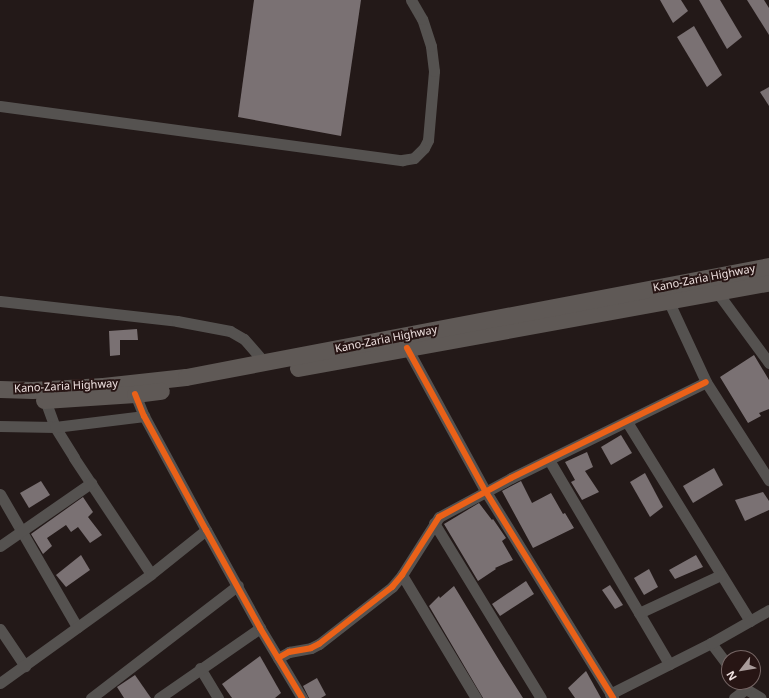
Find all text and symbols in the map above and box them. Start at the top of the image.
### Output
street label: Kano-Zaria Highway [652,262,756,294]
street label: Kano-Zaria Highway [334,323,438,355]
street label: Kano-Zaria Highway [14,377,118,395]
north arrow [721,650,761,690]
text: N [722,668,740,684]

